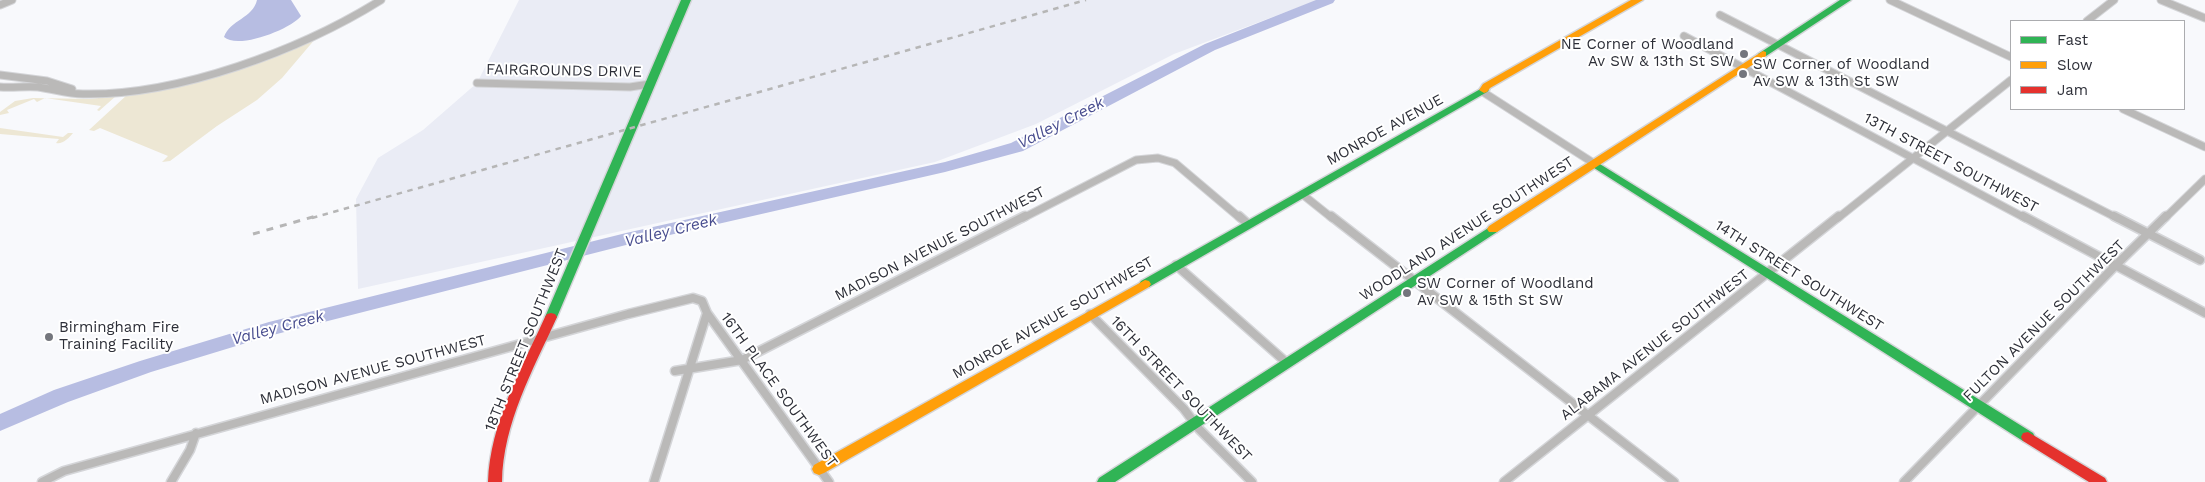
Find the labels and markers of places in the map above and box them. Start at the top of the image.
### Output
place label: NE Corner of Woodland Av SW & 13th St SW [1561,36,1734,71]
marker: NE Corner of Woodland Av SW & 13th St SW [1738,48,1750,60]
place label: SW Corner of Woodland Av SW & 13th St SW [1753,56,1930,91]
marker: SW Corner of Woodland Av SW & 13th St SW [1737,68,1749,80]
place label: SW Corner of Woodland Av SW & 15th St SW [1417,275,1594,310]
marker: SW Corner of Woodland Av SW & 15th St SW [1401,287,1413,299]
place label: Birmingham Fire Training Facility [59,319,179,354]
marker: Birmingham Fire Training Facility [43,331,55,343]

